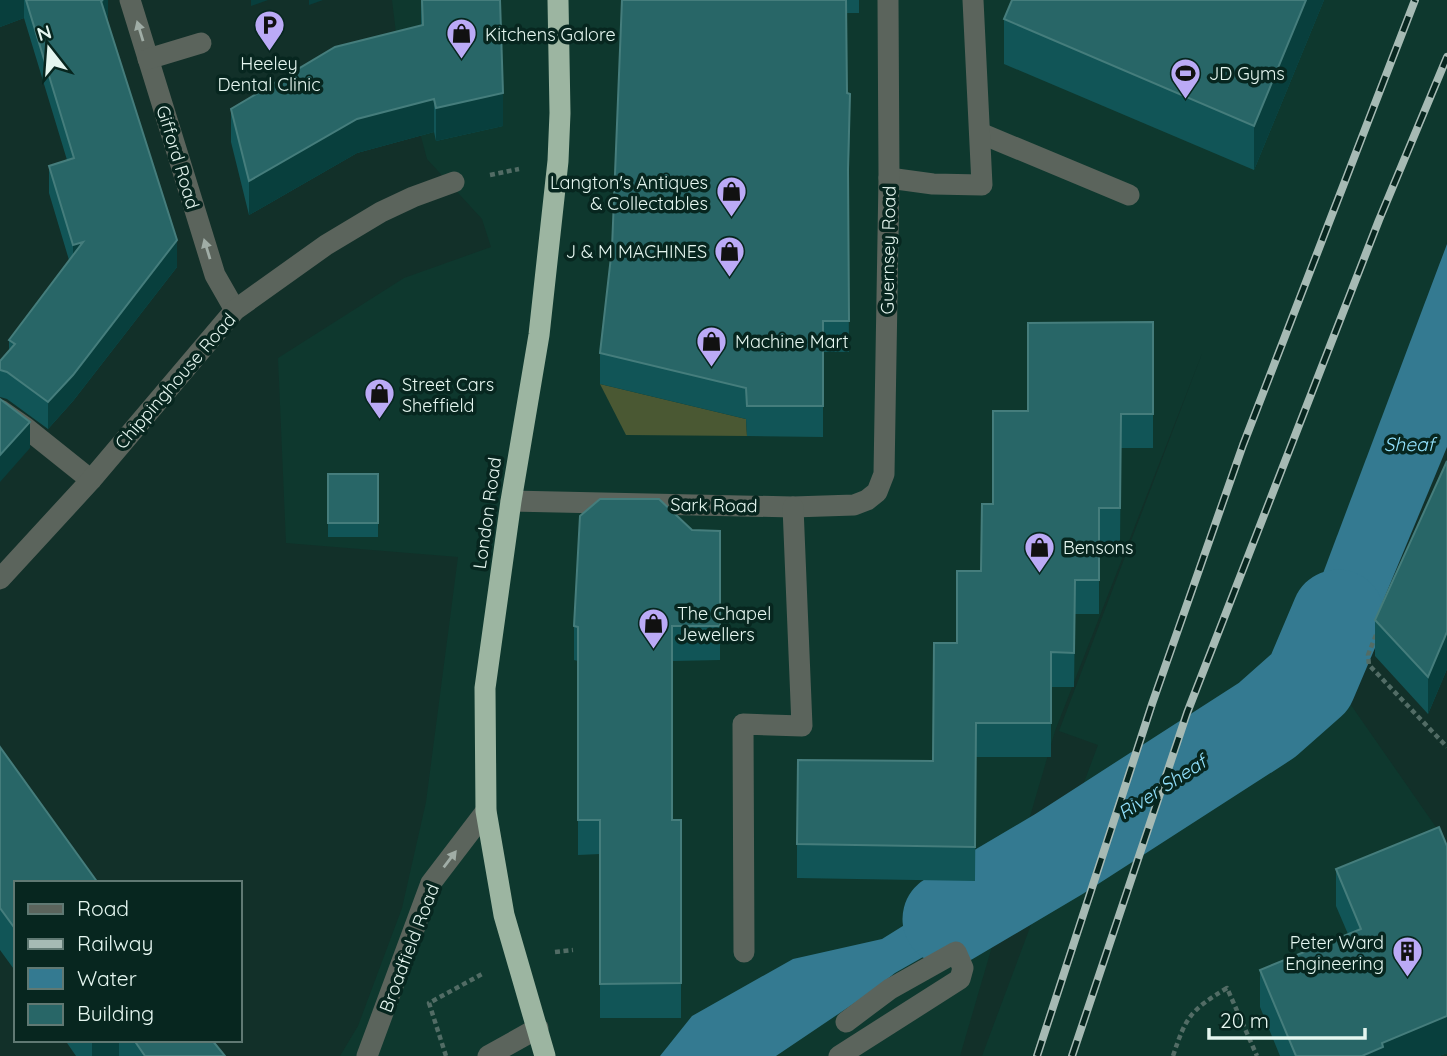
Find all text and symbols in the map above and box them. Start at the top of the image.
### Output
parking icon: Heeley Dental Clinic [252,8,286,52]
north arrow [14,14,84,84]
shop icon: Kitchens Galore [445,17,479,61]
text: N [34,19,54,46]
one-way arrow [134,21,144,42]
place label: Kitchens Galore [485,23,616,46]
place label: Heeley Dental Clinic [217,52,321,96]
sports icon: JD Gyms [1169,56,1203,100]
place label: JD Gyms [1209,62,1285,85]
street label: Gifford Road [151,102,205,212]
place label: Langton's Antiques & Collectables [550,171,708,215]
shop icon: Langton's Antiques & Collectables [714,175,748,219]
street label: Guernsey Road [875,186,901,314]
shop icon: J & M MACHINES [713,234,747,278]
one-way arrow [201,238,211,259]
place label: J & M MACHINES [566,240,707,263]
street label: Chippinghouse Road [110,308,240,454]
shop icon: Machine Mart [695,324,729,368]
place label: Machine Mart [735,330,849,353]
place label: Street Cars Sheffield [402,373,494,417]
shop icon: Street Cars Sheffield [362,377,396,421]
water label: Sheaf [1384,432,1437,456]
street label: London Road [468,456,506,570]
street label: Sark Road [670,493,758,517]
shop icon: Bensons [1023,530,1057,574]
place label: Bensons [1063,536,1133,559]
place label: The Chapel Jewellers [677,602,771,646]
shop icon: The Chapel Jewellers [637,606,671,650]
water label: River Sheaf [1113,748,1213,824]
one-way arrow [442,850,457,868]
street label: Broadfield Road [374,880,444,1016]
legend [14,881,242,1042]
text: Road [77,895,129,921]
text: Railway [77,930,153,956]
place label: Peter Ward Engineering [1285,931,1384,975]
building icon: Peter Ward Engineering [1390,935,1424,979]
text: Water [77,965,137,991]
scale bar [1209,996,1365,1040]
text: Building [77,1000,154,1026]
text: 20 m [1220,1007,1269,1033]

